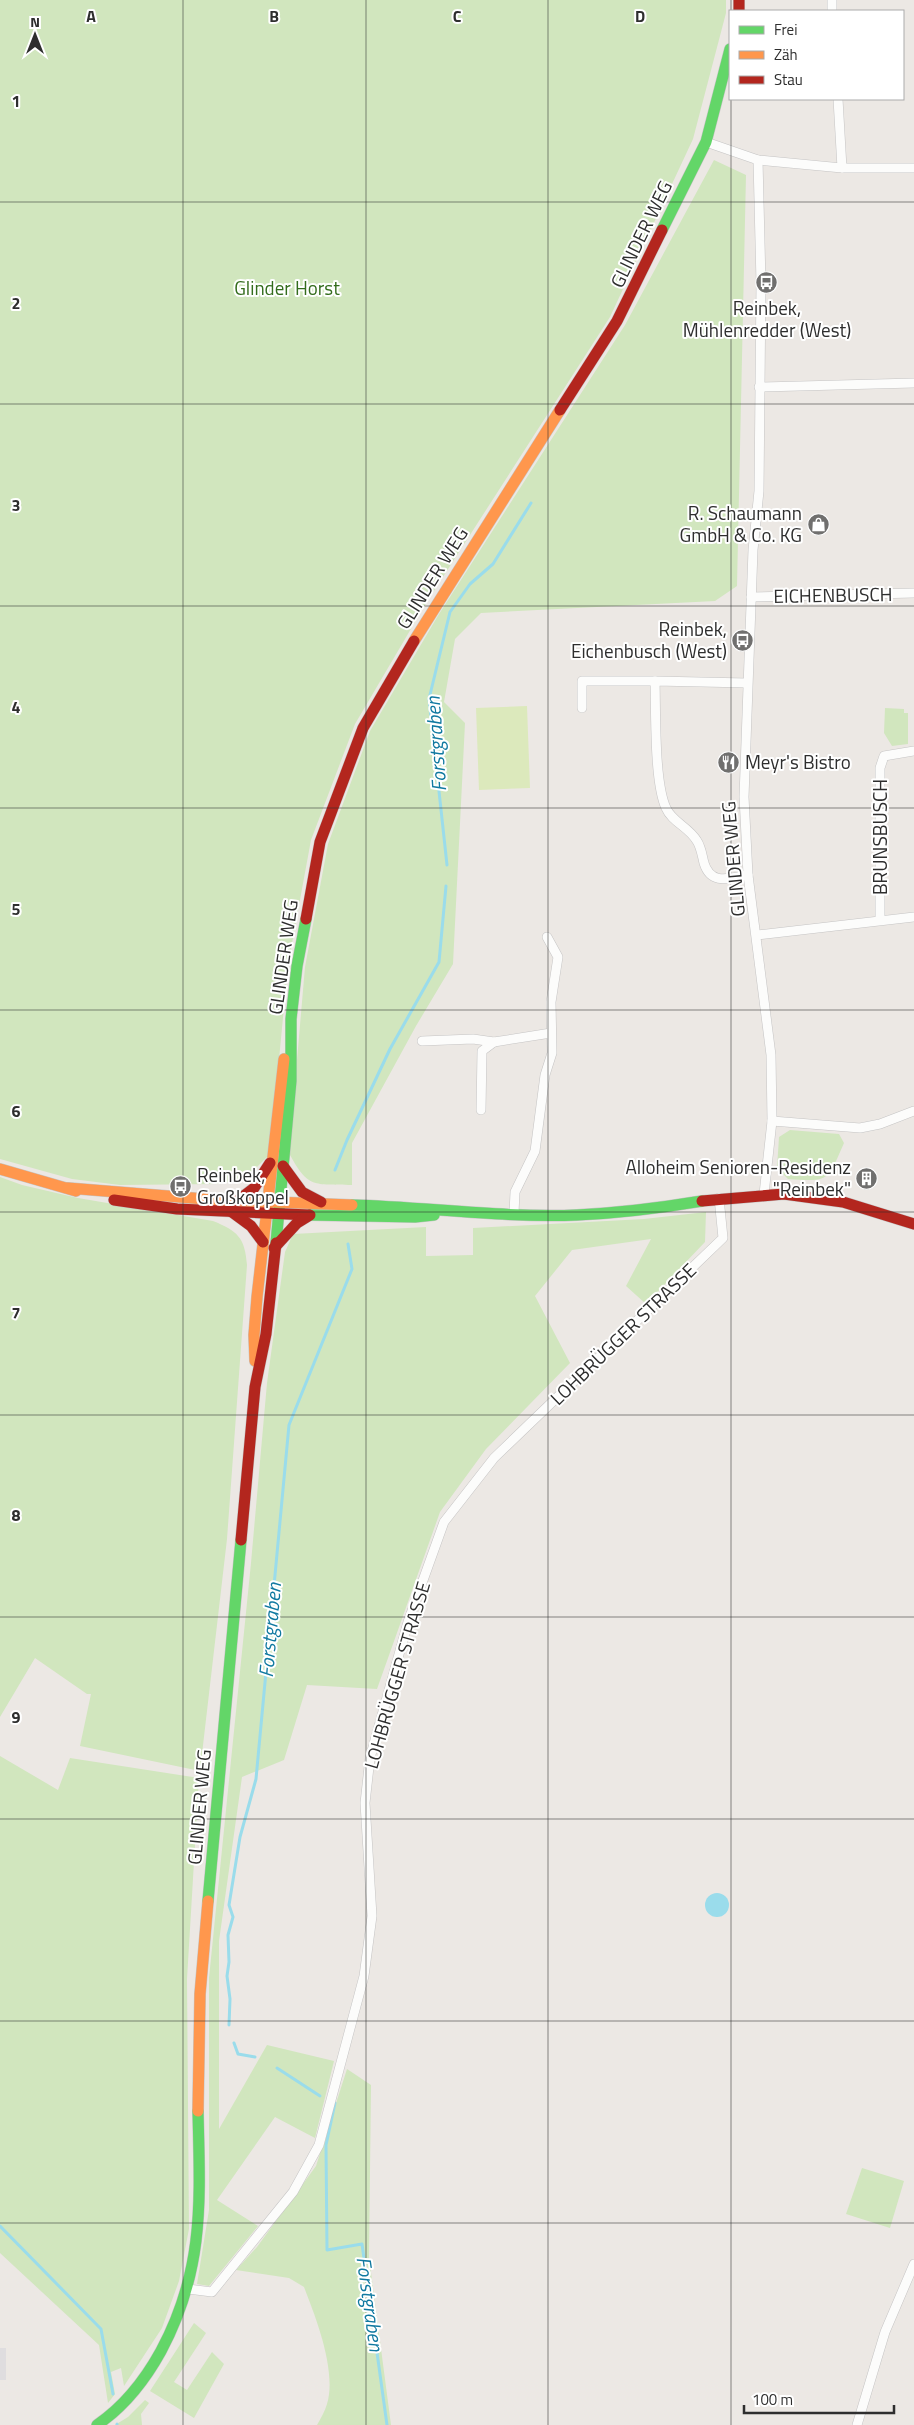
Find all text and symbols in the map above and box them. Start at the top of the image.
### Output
text: A [86,4,96,28]
text: B [269,4,279,28]
text: C [453,4,462,28]
text: D [635,4,645,28]
north arrow [10,10,60,60]
legend [729,10,904,100]
text: N [30,11,40,32]
text: Frei [774,18,797,41]
text: Zäh [774,43,798,66]
text: Stau [774,68,803,91]
text: 1 [12,89,20,113]
street label: GLINDER WEG [602,175,679,292]
bus stop icon: Reinbek, Mühlenredder (West) [755,270,779,294]
park label: Glinder Horst [234,273,340,302]
text: 2 [12,291,20,315]
place label: Reinbek, Mühlenredder (West) [683,293,851,344]
text: 3 [12,493,20,517]
place label: R. Schaumann GmbH & Co. KG [680,498,802,549]
shop icon: R. Schaumann GmbH & Co. KG [806,512,830,536]
street label: GLINDER WEG [389,521,475,635]
street label: EICHENBUSCH [773,579,893,610]
place label: Reinbek, Eichenbusch (West) [571,614,727,665]
bus stop icon: Reinbek, Eichenbusch (West) [731,628,755,652]
water label: Forstgraben [417,694,454,793]
text: 4 [12,695,21,719]
place label: Meyr's Bistro [745,747,851,776]
restaurant icon: Meyr's Bistro [717,750,741,774]
street label: BRUNSBUSCH [865,779,894,895]
street label: GLINDER WEG [713,800,752,918]
text: 5 [12,897,21,921]
street label: GLINDER WEG [260,898,305,1016]
text: 6 [12,1099,21,1123]
place label: Alloheim Senioren-Residenz "Reinbek" [625,1152,851,1203]
place label: Reinbek, Großkoppel [197,1160,289,1211]
building icon: Alloheim Senioren-Residenz "Reinbek" [855,1166,879,1190]
bus stop icon: Reinbek, Großkoppel [169,1174,193,1198]
street label: LOHBRÜGGER STRASSE [543,1256,702,1411]
text: 7 [12,1301,20,1325]
text: 8 [12,1503,21,1527]
street label: LOHBRÜGGER STRASSE [356,1578,437,1772]
water label: Forstgraben [250,1580,289,1679]
text: 9 [12,1705,21,1729]
street label: GLINDER WEG [179,1748,218,1866]
water label: Forstgraben [349,2255,393,2354]
scale bar [744,2382,894,2414]
text: 100 m [752,2388,793,2411]

